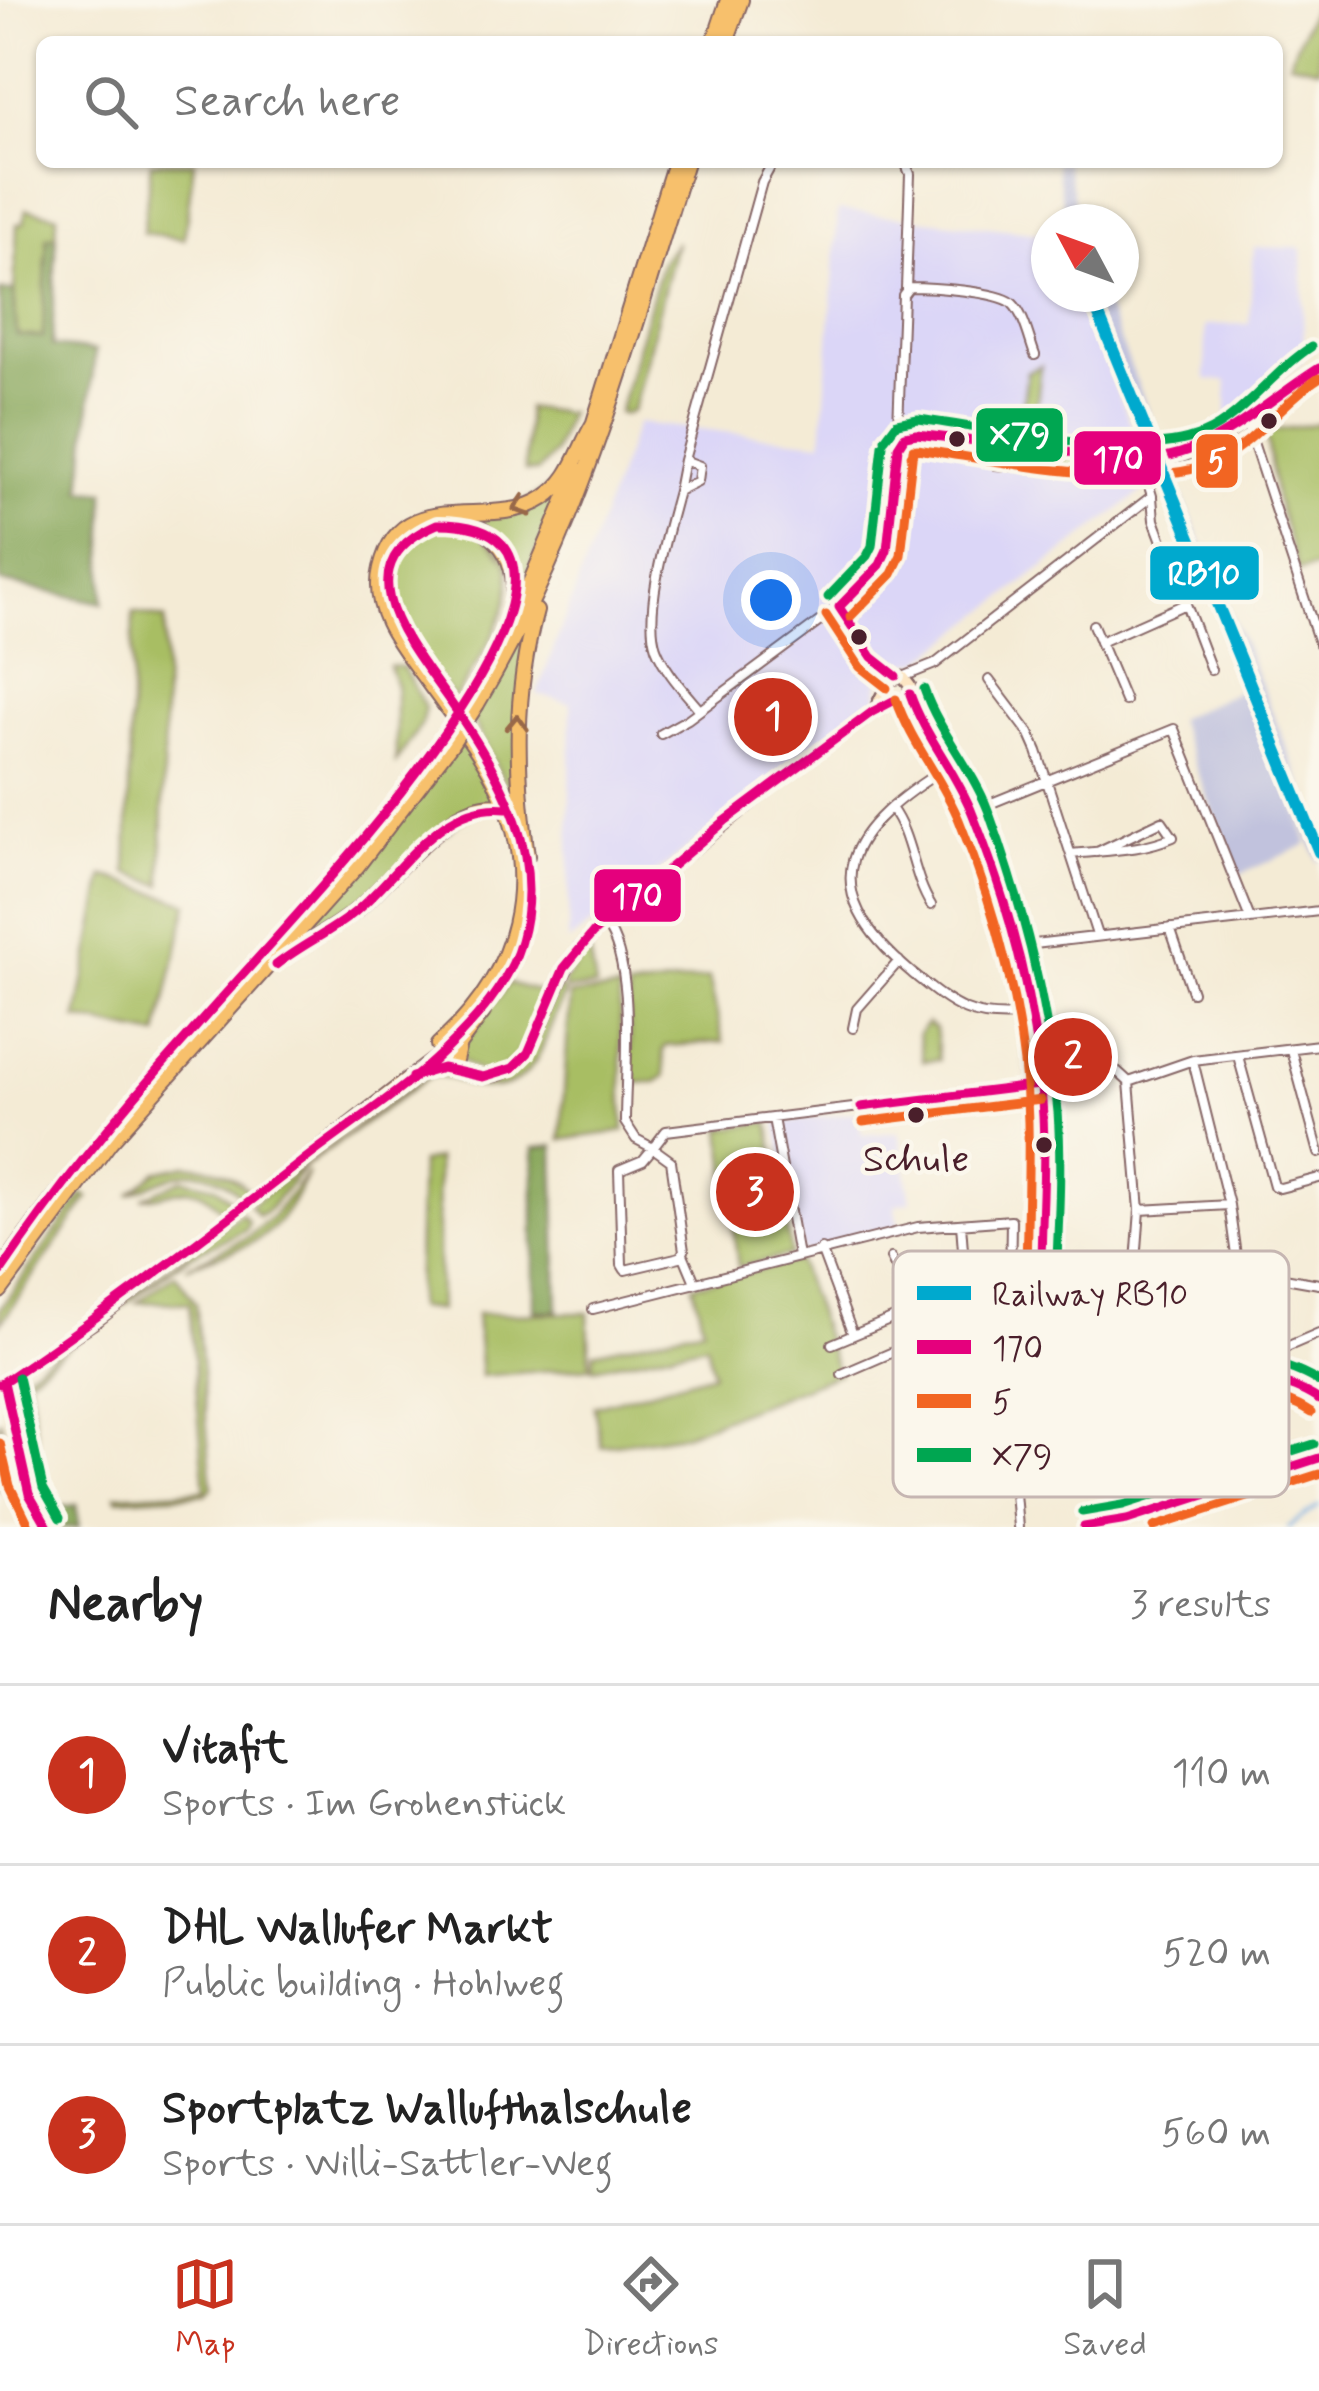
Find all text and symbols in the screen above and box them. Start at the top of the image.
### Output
search box [36,36,1283,168]
icon: search [78,69,144,135]
text: Search here [174,73,401,132]
north arrow [1031,204,1139,312]
line badge: X79 [974,406,1065,464]
unlabelled marker [1258,410,1280,432]
text: X79 [990,415,1050,459]
unlabelled marker [946,428,968,450]
line badge: 170 [1072,429,1163,487]
line badge: 5 [1194,432,1240,490]
text: 170 [1092,439,1144,483]
text: 5 [1207,441,1227,485]
one-way arrow [511,492,532,517]
line badge: RB10 [1148,544,1261,602]
text: RB10 [1168,554,1241,598]
your location [741,570,801,630]
unlabelled marker [848,626,870,648]
pin: 1 [734,672,812,762]
one-way arrow [504,713,530,732]
line badge: 170 [592,867,683,924]
text: 170 [611,876,663,920]
pin: 2 [1034,1012,1112,1102]
marker: Schule [905,1104,927,1126]
unlabelled marker [1033,1134,1055,1156]
place label: Schule [863,1135,969,1186]
pin: 3 [716,1147,794,1237]
legend [893,1251,1289,1497]
text: Railway RB10 [992,1274,1188,1318]
text: 170 [992,1328,1043,1372]
text: 5 [992,1382,1012,1426]
text: X79 [992,1436,1053,1480]
text: Nearby [48,1572,203,1638]
text: 3 results [1130,1580,1271,1631]
text: Vitafit [162,1720,288,1779]
text: 1 [78,1749,96,1800]
text: 110 m [1172,1749,1271,1800]
text: Sports · Im Grohenstück [162,1779,566,1830]
text: DHL Wallufer Markt [162,1900,553,1959]
text: 2 [77,1929,97,1980]
text: 520 m [1162,1929,1271,1980]
text: Public building · Hohlweg [162,1959,565,2010]
text: Sportplatz Wallufthalschule [162,2080,692,2139]
text: 3 [78,2109,96,2160]
text: 560 m [1161,2109,1271,2160]
text: Sports · Willi-Sattler-Weg [162,2139,613,2190]
tab: Map [172,2251,238,2367]
tab: Directions [583,2251,719,2367]
tab: Saved [1063,2251,1147,2367]

